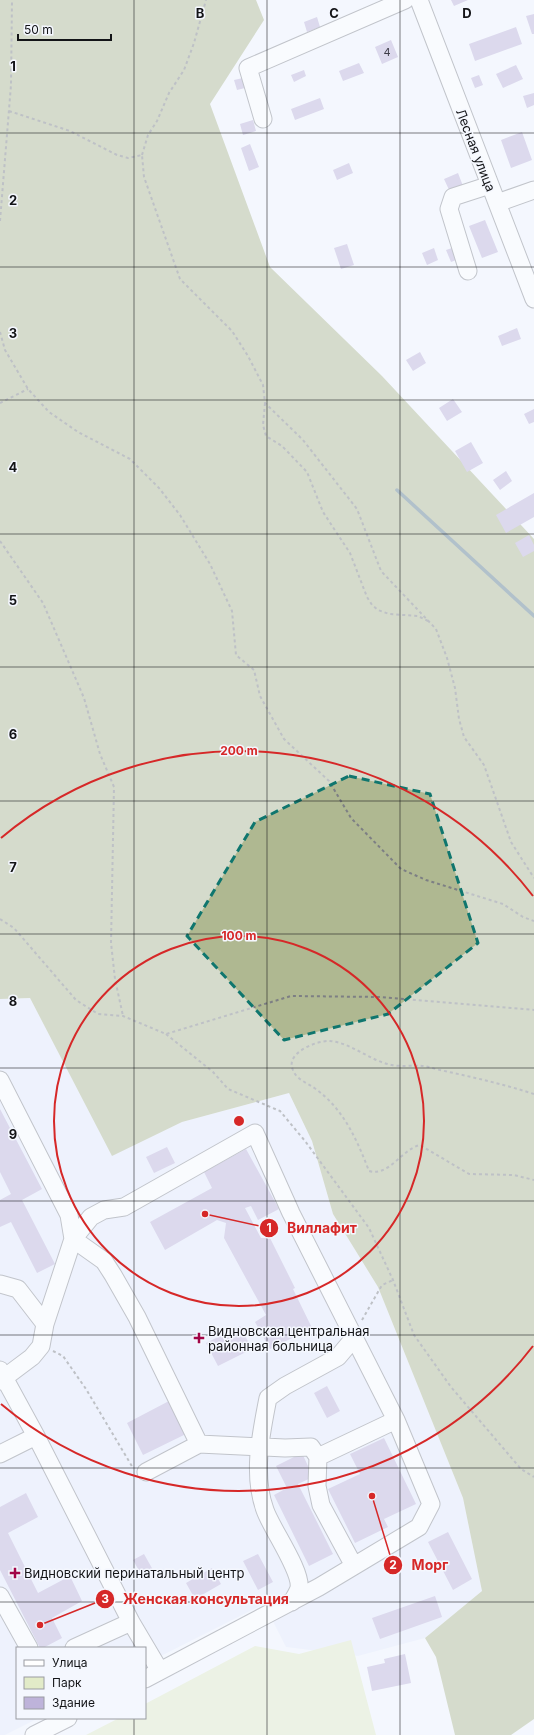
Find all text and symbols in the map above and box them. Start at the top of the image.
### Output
text: B [196,5,205,21]
text: C [329,5,339,21]
text: D [462,5,472,21]
scale bar [18,16,111,42]
text: 50 m [24,22,53,37]
house number: 4 [383,45,391,59]
text: 1 [10,58,16,74]
street label: Лесная улица [453,106,499,194]
text: 2 [9,192,17,208]
text: 3 [9,325,17,341]
text: 4 [9,459,18,475]
text: 5 [9,592,17,608]
text: 6 [9,726,17,742]
text: 200 m [220,743,258,758]
text: 7 [9,859,17,875]
text: 100 m [221,928,257,943]
text: 8 [9,993,17,1009]
centre of rings [232,1114,246,1128]
text: 9 [9,1126,17,1142]
callout: Виллафит [259,1215,365,1241]
text: Виллафит [287,1219,357,1236]
text: 1 [266,1220,272,1235]
place label: Видновская центральная районная больница [208,1323,369,1354]
marker: Видновская центральная районная больница [193,1332,205,1344]
callout: Морг [383,1552,456,1578]
text: Морг [412,1556,449,1573]
text: 2 [389,1557,397,1572]
place label: Видновский перинатальный центр [24,1565,245,1581]
marker: Видновский перинатальный центр [9,1567,21,1579]
callout: Женская консультация [95,1586,297,1612]
text: Женская консультация [123,1590,289,1607]
text: 3 [101,1591,109,1606]
legend [16,1647,146,1719]
text: Улица [52,1655,87,1670]
text: Парк [52,1675,82,1690]
text: Здание [52,1695,95,1710]

